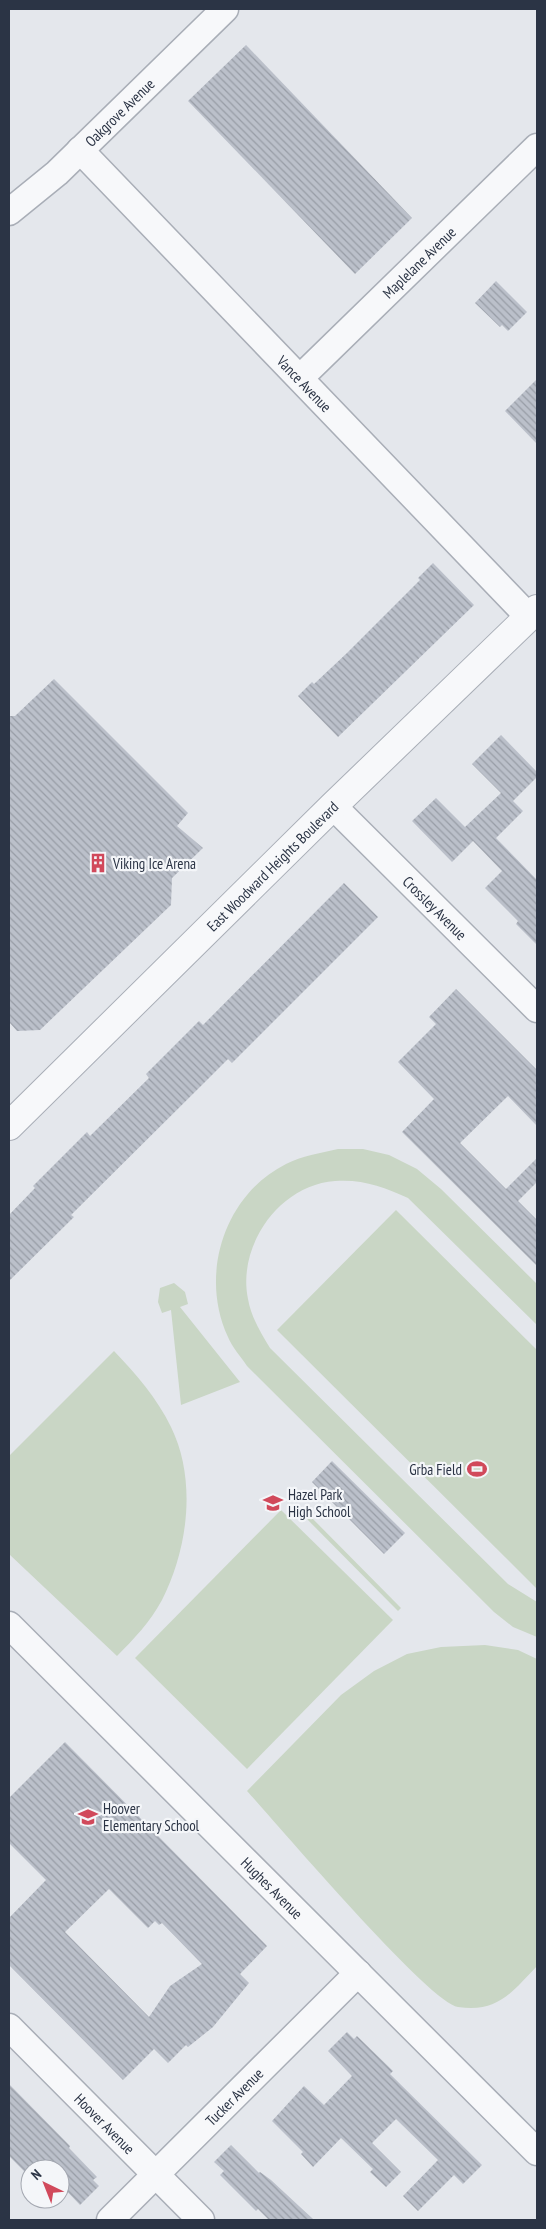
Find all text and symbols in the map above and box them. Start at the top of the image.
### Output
street label: Oakgrove Avenue [81,74,158,150]
street label: Maplelane Avenue [378,222,459,302]
street label: Vance Avenue [272,351,336,416]
street label: East Woodward Heights Boulevard [202,797,342,935]
building icon: Viking Ice Arena [87,852,109,874]
place label: Viking Ice Arena [112,854,196,873]
street label: Crossley Avenue [399,872,471,944]
sports icon: Grba Field [466,1458,488,1480]
place label: Grba Field [409,1460,462,1479]
place label: Hazel Park High School [288,1485,351,1521]
school or university icon: Hazel Park High School [262,1492,284,1514]
place label: Hoover Elementary School [103,1799,200,1835]
school or university icon: Hoover Elementary School [77,1806,99,1828]
street label: Hughes Avenue [237,1853,307,1923]
street label: Tucker Avenue [201,2064,267,2129]
street label: Hoover Avenue [71,2089,139,2158]
north arrow [20,2159,70,2209]
text: N [27,2165,45,2184]

